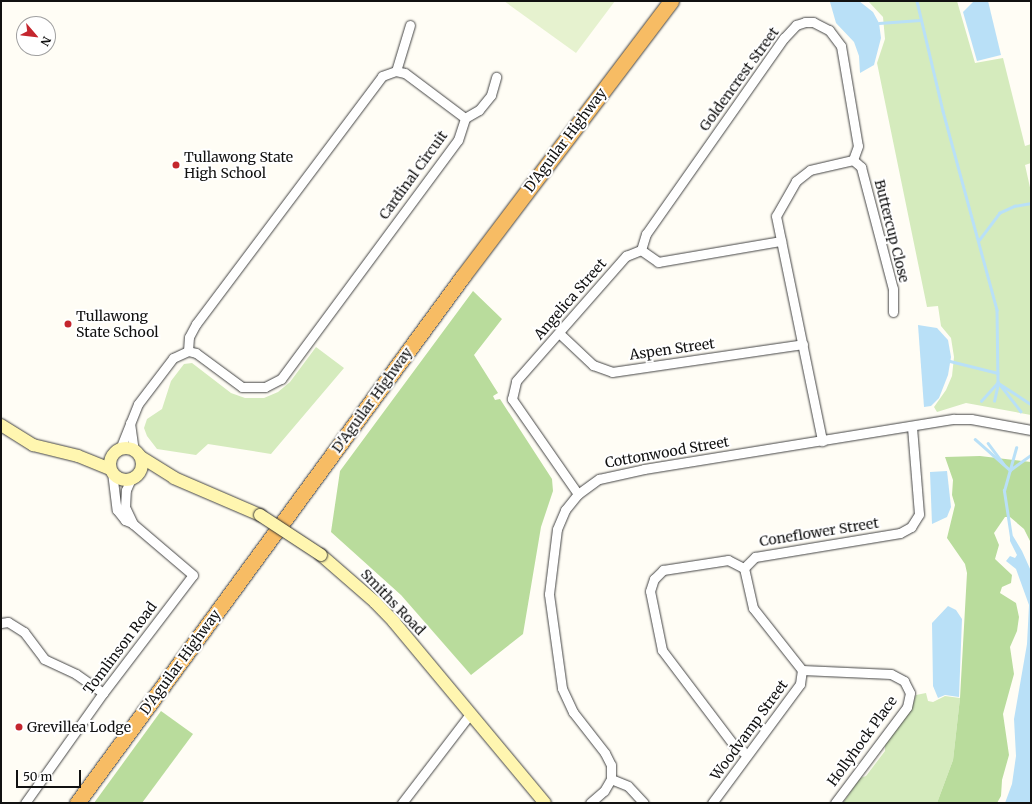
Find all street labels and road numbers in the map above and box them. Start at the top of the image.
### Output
street label: Goldencrest Street [696,24,782,134]
street label: D'Aguilar Highway [520,85,610,195]
street label: Cardinal Circuit [375,128,451,222]
street label: Buttercup Close [871,178,913,284]
street label: Angelica Street [530,255,610,343]
street label: Aspen Street [628,335,716,363]
street label: D'Aguilar Highway [328,344,416,456]
street label: Cottonwood Street [604,433,730,471]
street label: Coneflower Street [758,514,880,550]
street label: Smiths Road [357,566,429,638]
street label: Tomlinson Road [80,599,160,697]
street label: D'Aguilar Highway [136,606,224,718]
street label: Woodvamp Street [707,677,791,783]
street label: Hollyhock Place [824,693,900,789]

